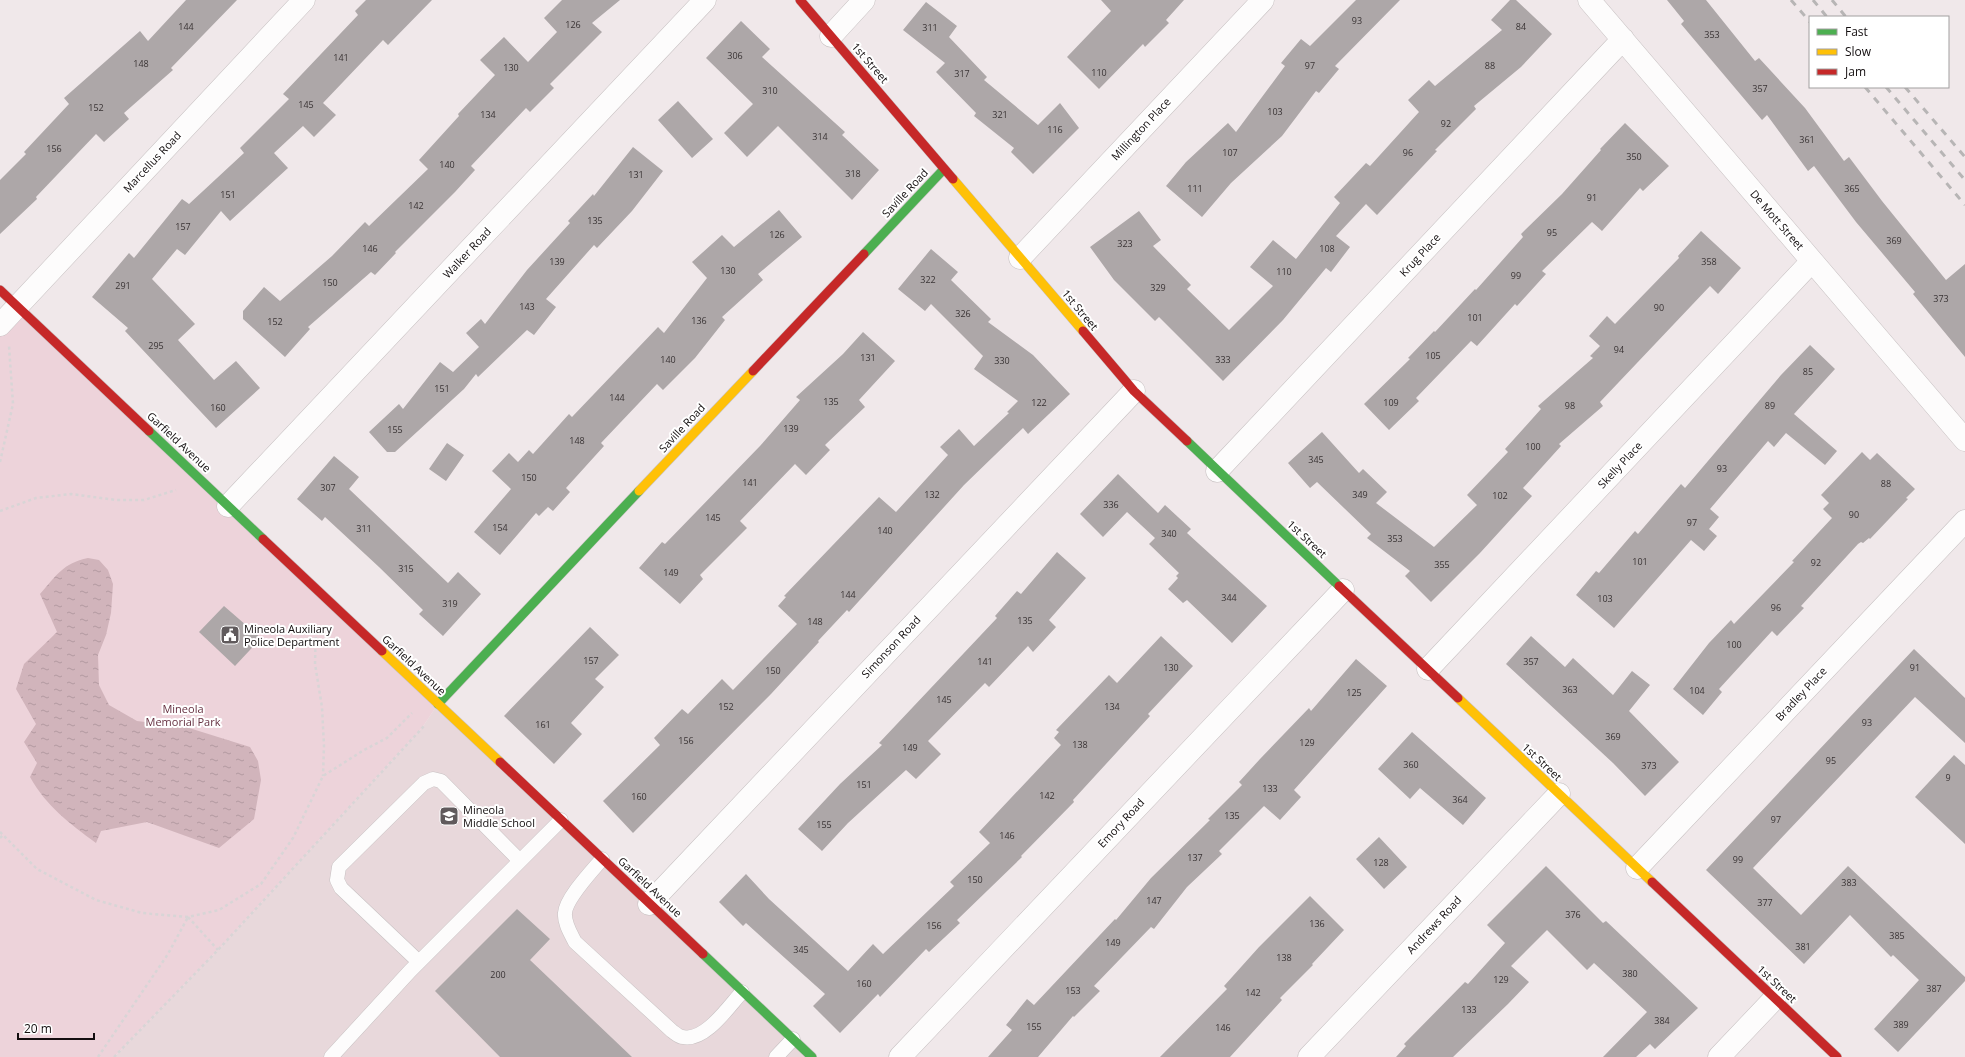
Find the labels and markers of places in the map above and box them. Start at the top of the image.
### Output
place label: Mineola Auxiliary Police Department [244,621,340,649]
public building icon: Mineola Auxiliary Police Department [219,624,241,646]
place label: Mineola Middle School [463,802,535,830]
school or university icon: Mineola Middle School [438,805,460,827]

